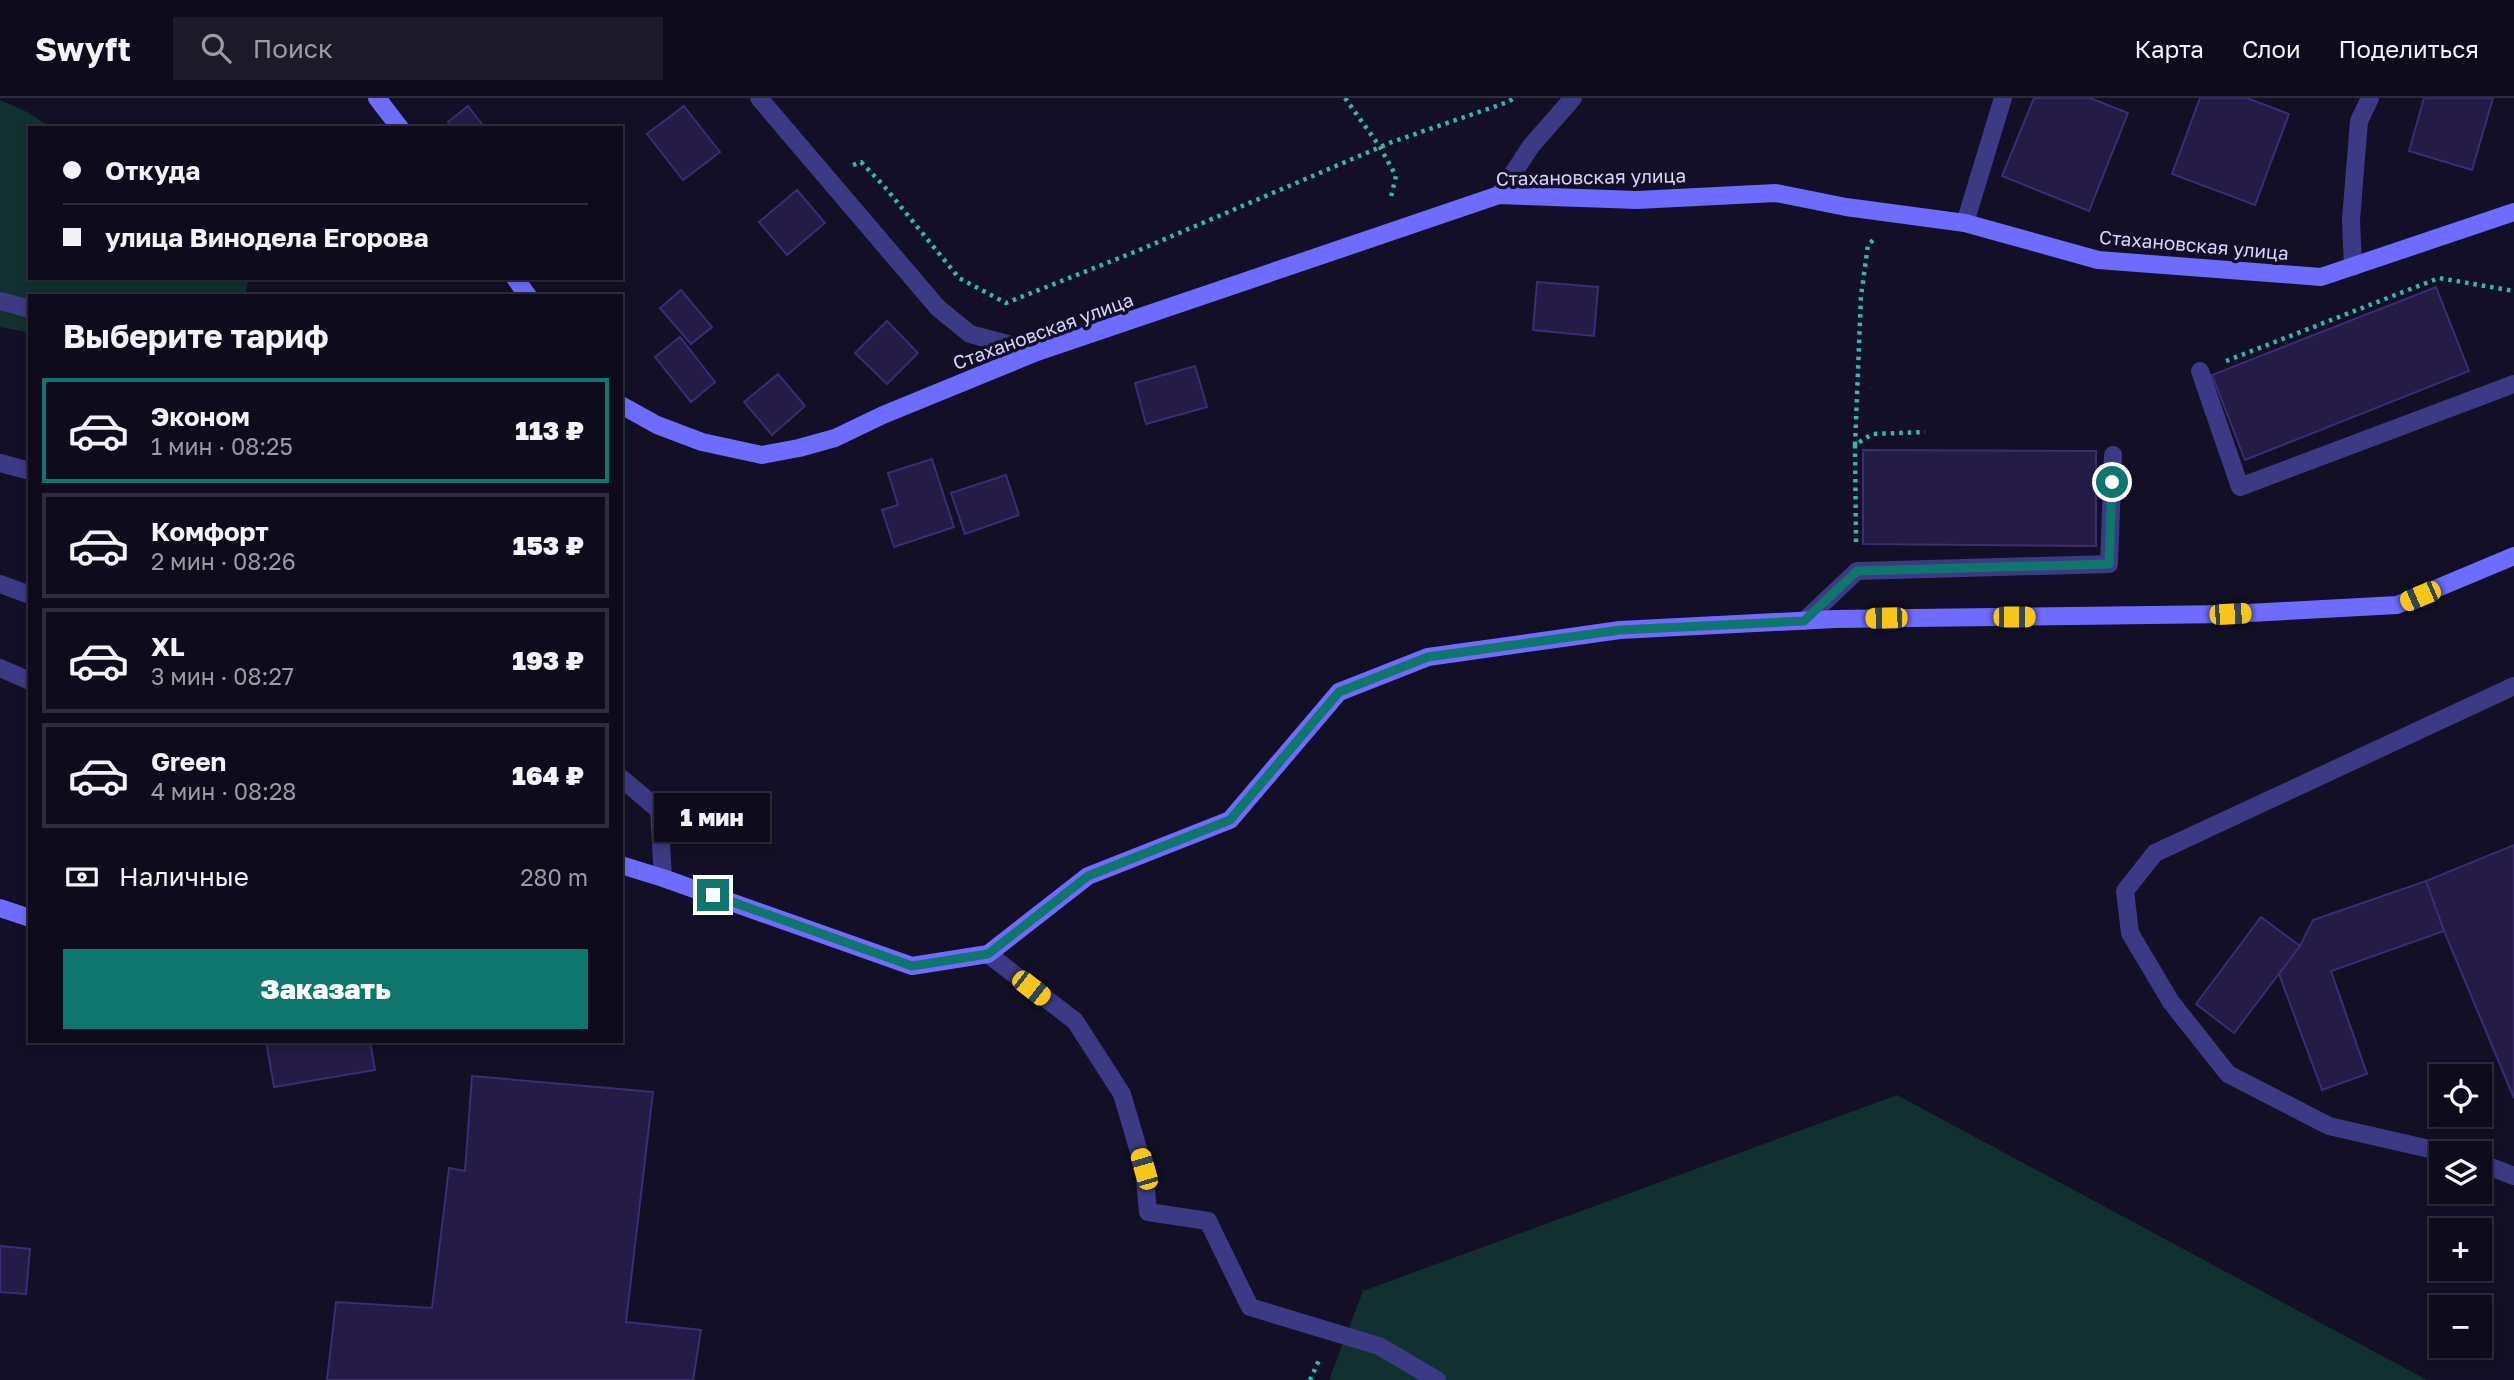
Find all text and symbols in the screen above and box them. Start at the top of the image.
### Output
search box [173,17,663,80]
text: Swyft [35,29,131,68]
icon: search [197,29,235,67]
text: Поиск [253,33,333,64]
text: Карта [2134,34,2204,63]
text: Слои [2242,34,2301,63]
text: Поделиться [2339,34,2479,63]
text: Откуда [105,155,200,186]
street label: Стахановская улица [1496,163,1686,190]
text: улица Винодела Егорова [105,222,429,253]
street label: Стахановская улица [2098,225,2290,264]
street label: Стахановская улица [949,287,1136,374]
text: Выберите тариф [63,317,329,355]
icon: car [67,399,130,462]
text: Эконом [151,401,250,432]
text: 113 ₽ [515,415,584,446]
text: 1 мин · 08:25 [151,432,293,460]
route start [2096,466,2128,498]
icon: car [67,514,130,577]
text: Комфорт [151,516,269,547]
text: 153 ₽ [513,530,584,561]
text: 2 мин · 08:26 [151,547,296,575]
car [2397,578,2444,614]
car [2209,602,2252,626]
car [1865,607,1908,629]
car [1994,607,2036,628]
icon: car [67,629,130,692]
text: XL [151,631,185,662]
text: 193 ₽ [512,645,584,676]
text: 3 мин · 08:27 [151,662,294,690]
icon: car [67,744,130,807]
text: Green [151,746,226,777]
text: 164 ₽ [512,760,584,791]
text: 4 мин · 08:28 [151,777,296,805]
callout: 1 мин [655,794,771,842]
text: 1 мин [680,803,744,831]
icon: cash [63,858,101,896]
text: Наличные [119,861,249,892]
text: 280 m [520,863,588,891]
route end [697,879,729,911]
button: Заказать [63,949,588,1029]
car [1008,967,1055,1009]
map controls [2429,1064,2492,1358]
button: locate [2429,1064,2492,1127]
button: layers [2429,1141,2492,1204]
car [1129,1146,1160,1192]
button: + [2429,1218,2492,1281]
button: − [2429,1295,2492,1358]

